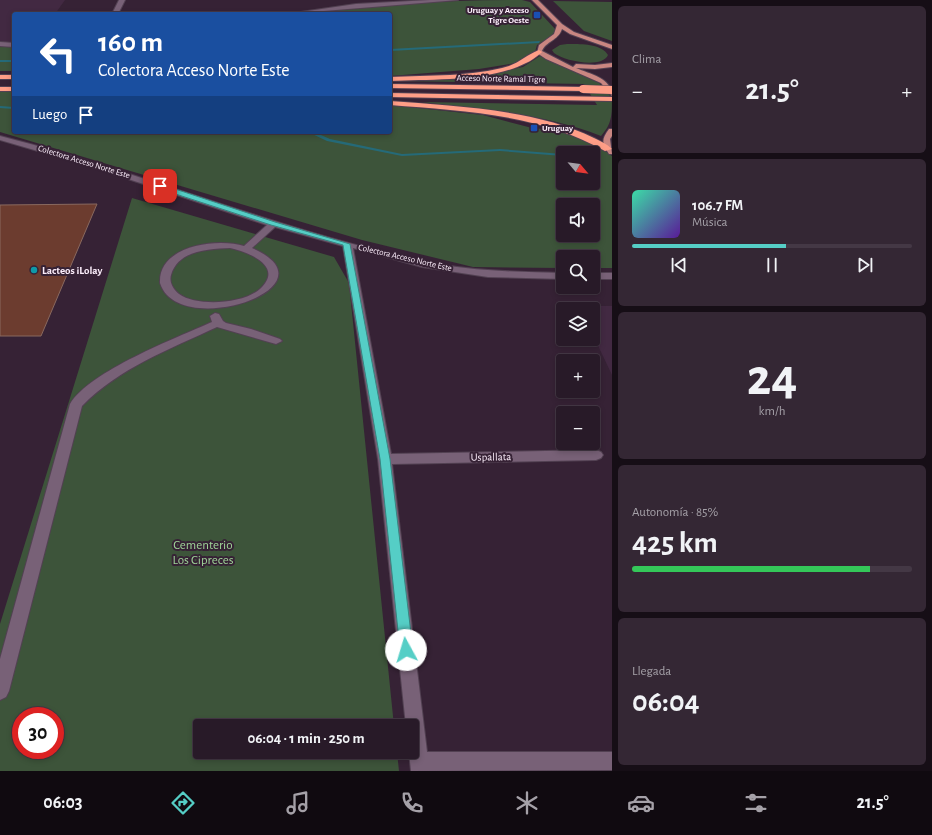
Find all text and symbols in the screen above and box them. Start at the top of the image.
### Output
place label: Uruguay y Acceso Tigre Oeste [467,6,530,25]
marker: Uruguay y Acceso Tigre Oeste [532,10,542,20]
icon: left [32,28,84,80]
text: 160 m [98,29,163,57]
text: Clima [632,53,662,66]
text: Colectora Acceso Norte Este [98,62,290,80]
street label: Acceso Norte Ramal Tigre [456,74,546,84]
text: 21.5° [745,75,799,105]
text: − [632,80,643,102]
text: + [901,80,912,102]
icon: arrive [75,104,97,126]
text: Luego [32,107,67,122]
marker: Uruguay [529,123,539,133]
place label: Uruguay [542,124,574,133]
street label: Colectora Acceso Norte Este [37,144,131,180]
north arrow [556,146,600,190]
map controls [556,146,600,450]
pin [143,169,177,203]
icon: arrive [149,175,171,197]
button: sound [556,198,600,242]
text: 106.7 FM [692,198,743,213]
text: Música [692,216,727,229]
street label: Colectora Acceso Norte Este [357,243,453,273]
button: search [556,250,600,294]
icon: previous [668,254,690,276]
icon: pause [761,254,783,276]
icon: next [854,254,876,276]
marker: Lacteos iLolay [29,265,39,275]
place label: Lacteos iLolay [42,265,103,276]
button: layers [556,302,600,346]
text: 24 [747,352,797,404]
button: + [556,354,600,398]
text: km/h [759,405,785,418]
button: − [556,406,600,450]
street label: Uspallata [471,451,511,463]
text: Autonomía · 85% [632,506,718,519]
text: 425 km [632,528,718,558]
park label: Cementerio Los Cipreces [173,539,234,567]
position arrow [385,629,427,671]
text: Llegada [632,665,671,678]
text: 06:04 [632,687,700,717]
speed limit sign: 30 [12,707,64,759]
text: 06:04 · 1 min · 250 m [247,731,365,746]
icon: directions [169,789,197,817]
icon: music [284,789,312,817]
icon: phone [398,789,426,817]
icon: climate [513,789,541,817]
icon: car [627,789,655,817]
icon: filters [742,789,770,817]
text: 06:03 [43,794,83,812]
text: 21.5° [857,794,889,812]

